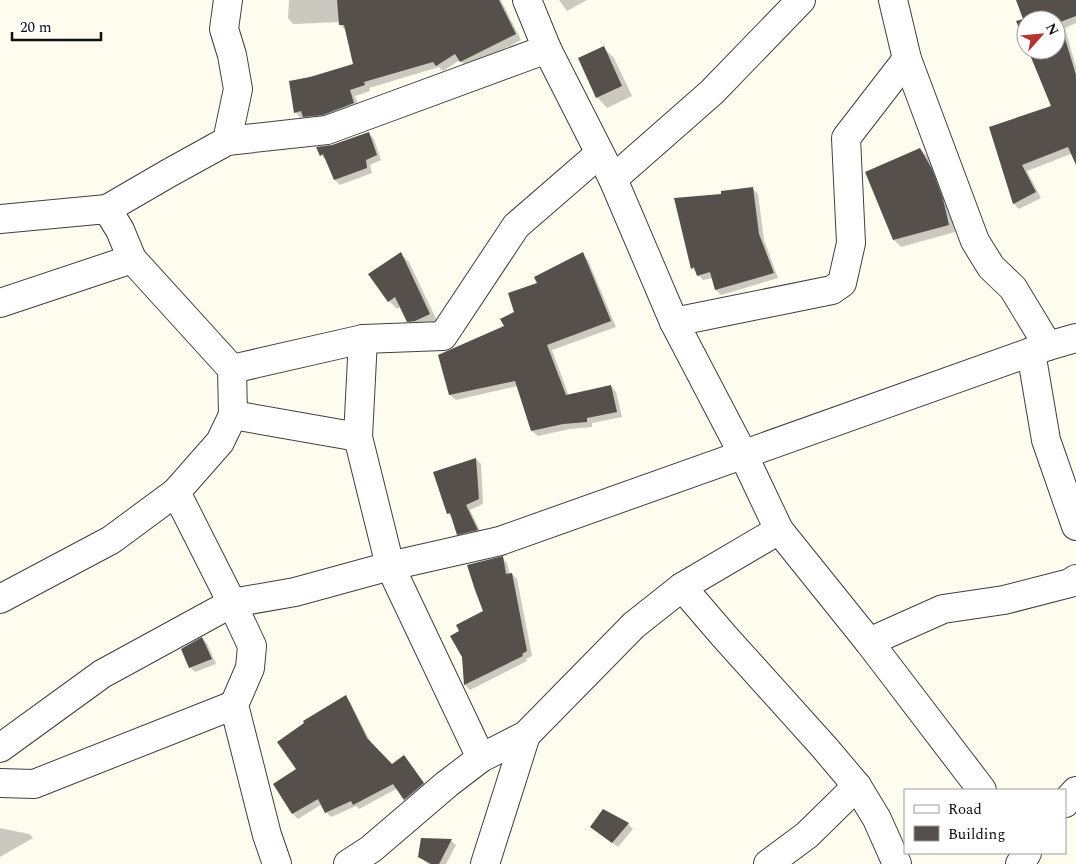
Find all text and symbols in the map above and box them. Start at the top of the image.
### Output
scale bar [12,10,101,42]
north arrow [1016,10,1066,60]
text: 20 m [20,16,52,39]
text: N [1040,19,1064,39]
legend [904,789,1066,854]
text: Road [948,798,982,821]
text: Building [948,823,1005,846]

